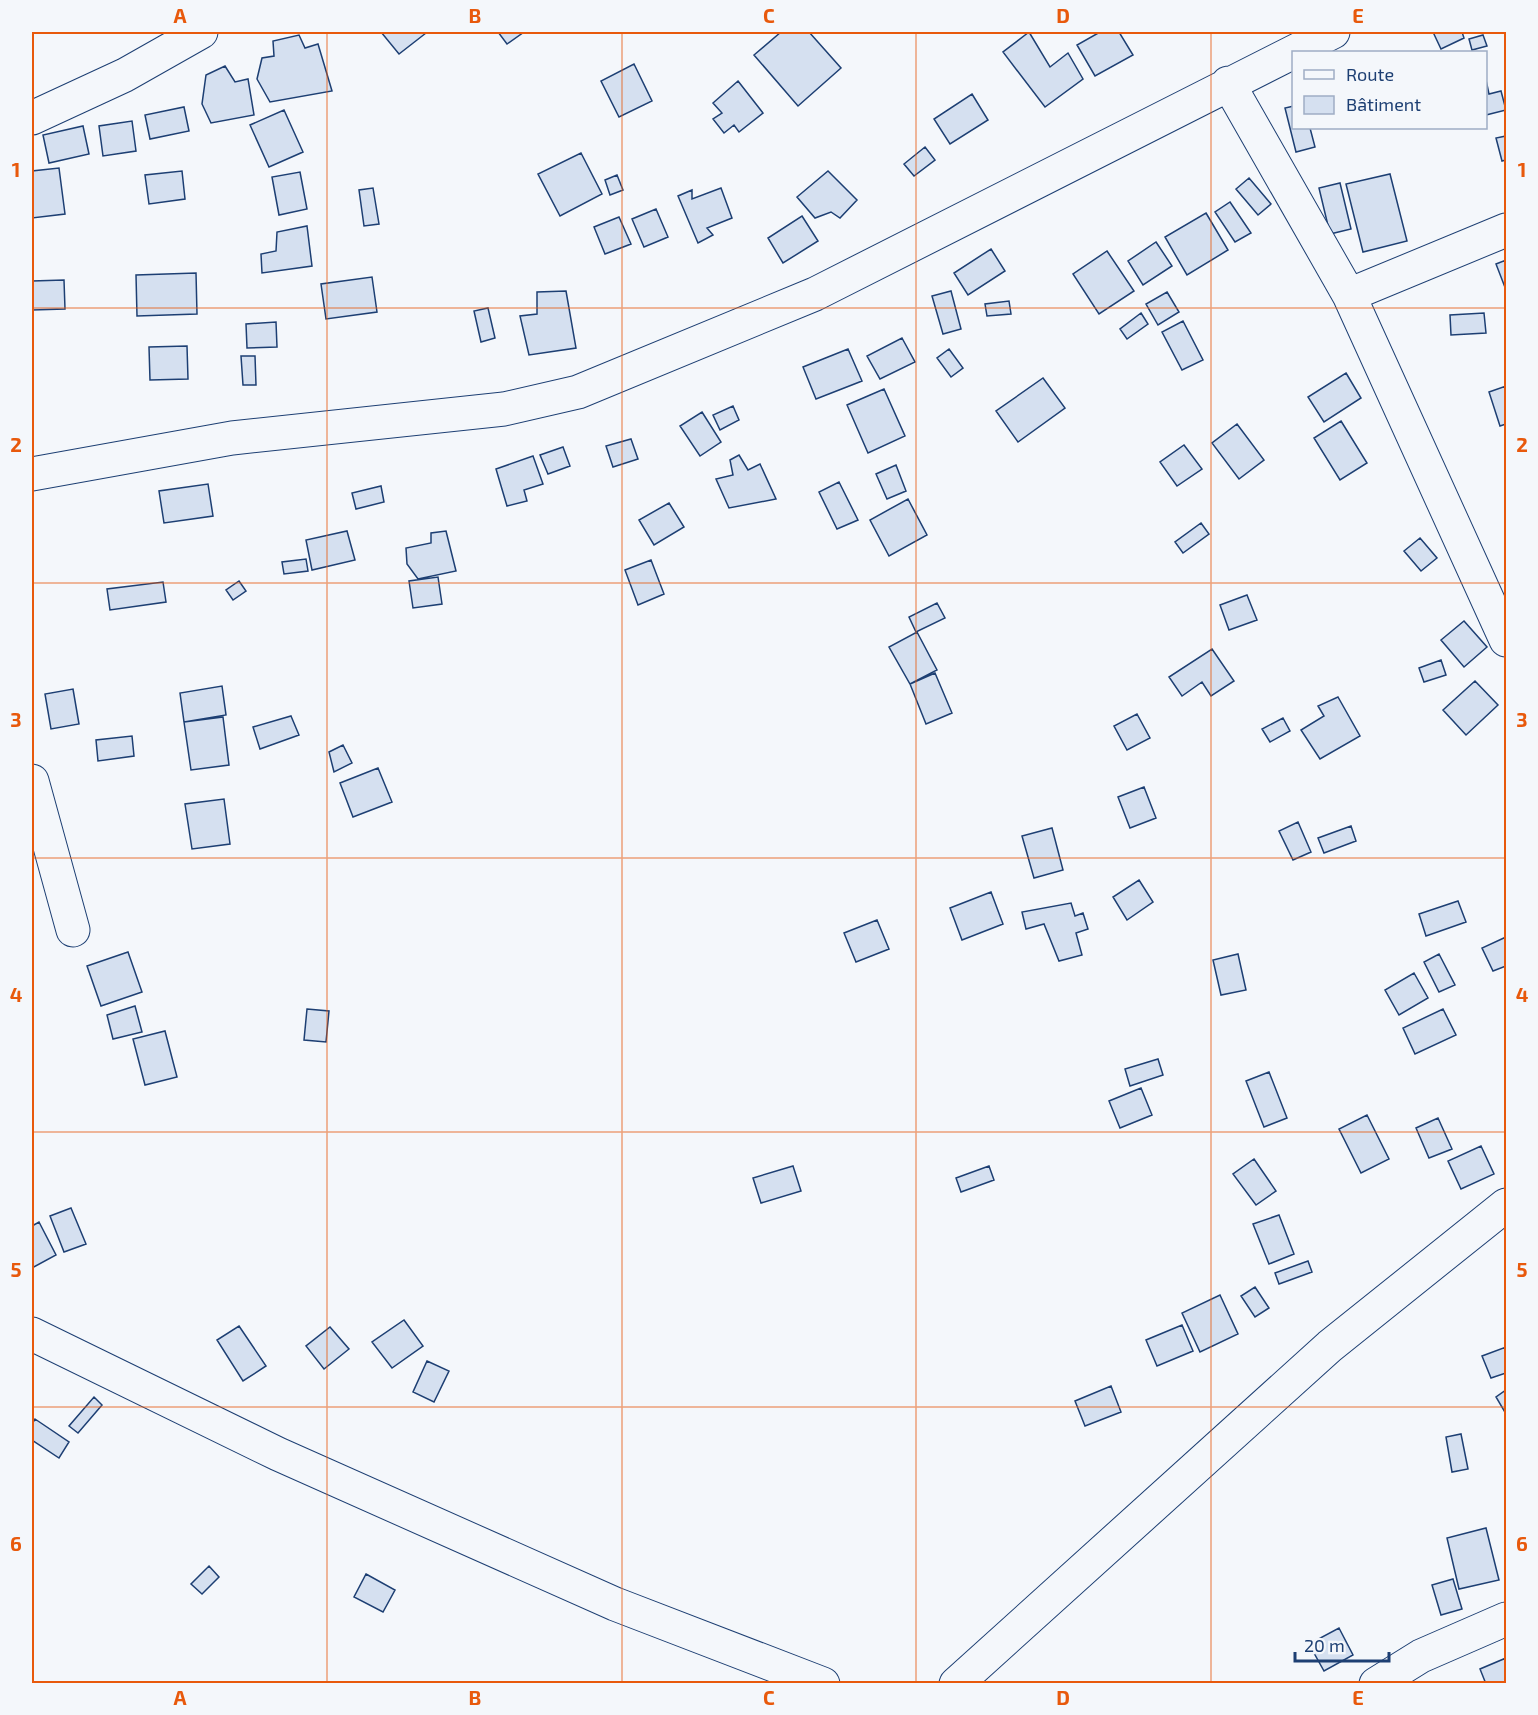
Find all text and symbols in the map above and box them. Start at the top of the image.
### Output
text: A [173,3,187,27]
text: B [469,3,481,27]
text: C [763,3,775,27]
text: D [1056,3,1070,27]
text: E [1352,3,1364,27]
legend [1292,51,1487,129]
text: Route [1346,63,1394,85]
text: Bâtiment [1346,93,1421,115]
text: 1 [12,157,20,181]
text: 1 [1518,157,1526,181]
text: 2 [10,432,22,456]
text: 2 [1516,432,1528,456]
text: 3 [10,707,22,731]
text: 3 [1516,707,1528,731]
text: 4 [10,982,23,1006]
text: 4 [1516,982,1529,1006]
text: 5 [10,1257,22,1281]
text: 5 [1516,1257,1528,1281]
text: 6 [10,1531,22,1555]
text: 6 [1516,1531,1528,1555]
scale bar [1295,1625,1390,1663]
text: 20 m [1304,1634,1345,1656]
text: A [173,1685,187,1709]
text: B [469,1685,481,1709]
text: C [763,1685,775,1709]
text: D [1056,1685,1070,1709]
text: E [1352,1685,1364,1709]

